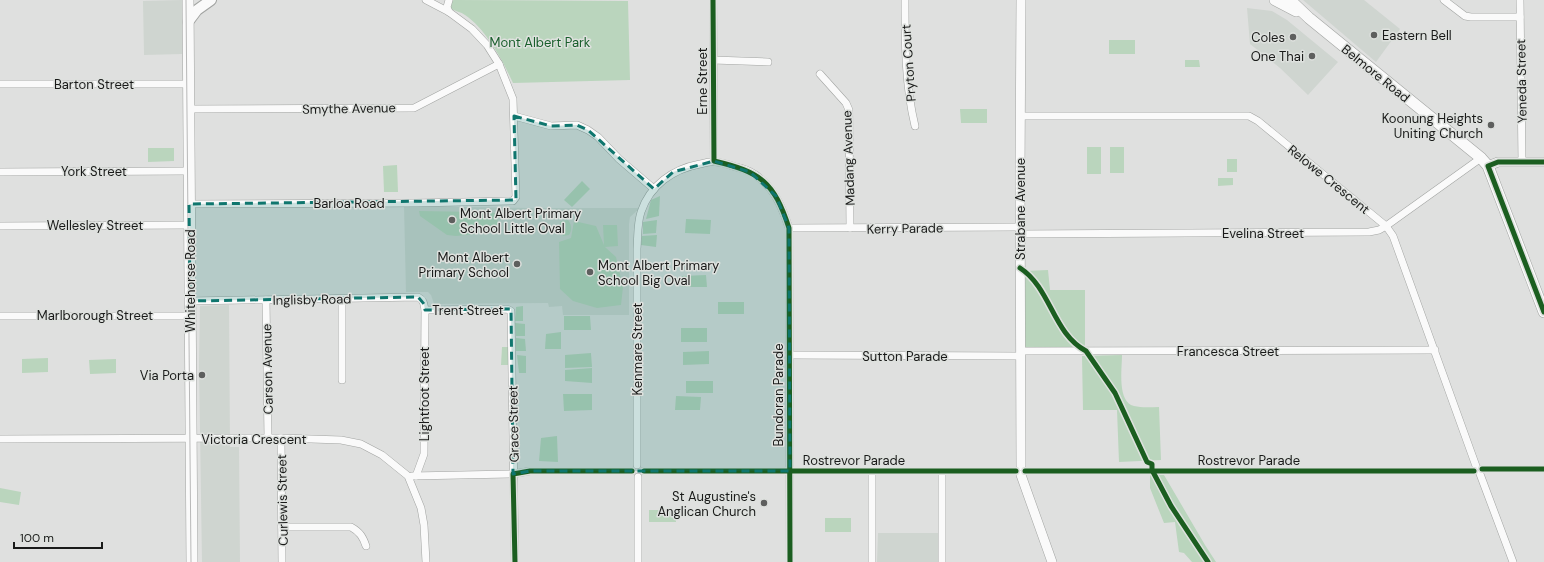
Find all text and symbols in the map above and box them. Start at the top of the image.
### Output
street label: Pryton Court [897,24,920,102]
place label: Eastern Bell [1382,27,1452,44]
place label: Coles [1251,29,1285,46]
marker: Eastern Bell [1369,30,1379,40]
marker: Coles [1288,32,1298,42]
park label: Mont Albert Park [490,34,591,51]
street label: Yeneda Street [1512,39,1531,123]
street label: Belmore Road [1338,41,1413,106]
street label: Erne Street [694,47,711,115]
place label: One Thai [1251,48,1304,65]
marker: One Thai [1307,51,1317,61]
street label: Barton Street [54,76,134,93]
street label: Smythe Avenue [302,99,396,118]
street label: Madang Avenue [838,110,859,206]
place label: Koonung Heights Uniting Church [1382,110,1483,142]
marker: Koonung Heights Uniting Church [1486,120,1496,130]
street label: Relowe Crescent [1284,141,1373,218]
street label: Strabane Avenue [1012,158,1029,260]
street label: York Street [61,163,127,180]
street label: Barloa Road [313,195,385,212]
place label: Mont Albert Primary School Little Oval [460,205,581,237]
marker: Mont Albert Primary School Little Oval [447,215,457,225]
street label: Wellesley Street [47,217,143,234]
street label: Kerry Parade [867,219,943,238]
street label: Evelina Street [1222,225,1304,242]
street label: Whitehorse Road [182,229,199,333]
place label: Mont Albert Primary School [419,249,509,281]
place label: Mont Albert Primary School Big Oval [598,257,719,289]
marker: Mont Albert Primary School [512,259,522,269]
marker: Mont Albert Primary School Big Oval [585,267,595,277]
street label: Inglisby Road [272,290,352,309]
street label: Trent Street [432,302,504,319]
street label: Kenmare Street [629,303,646,395]
street label: Marlborough Street [37,307,153,324]
street label: Carson Avenue [258,324,277,414]
street label: Bundoran Parade [770,343,787,447]
street label: Francesca Street [1177,343,1279,360]
street label: Lightfoot Street [416,347,433,441]
street label: Sutton Parade [862,348,948,365]
place label: Via Porta [140,367,194,384]
marker: Via Porta [197,370,207,380]
street label: Grace Street [504,385,523,463]
street label: Victoria Crescent [201,431,307,448]
street label: Rostrevor Parade [803,452,905,469]
street label: Rostrevor Parade [1198,452,1300,469]
street label: Curlewis Street [273,454,292,546]
place label: St Augustine's Anglican Church [657,488,756,520]
marker: St Augustine's Anglican Church [759,498,769,508]
scale bar [14,524,102,550]
text: 100 m [20,530,54,546]

